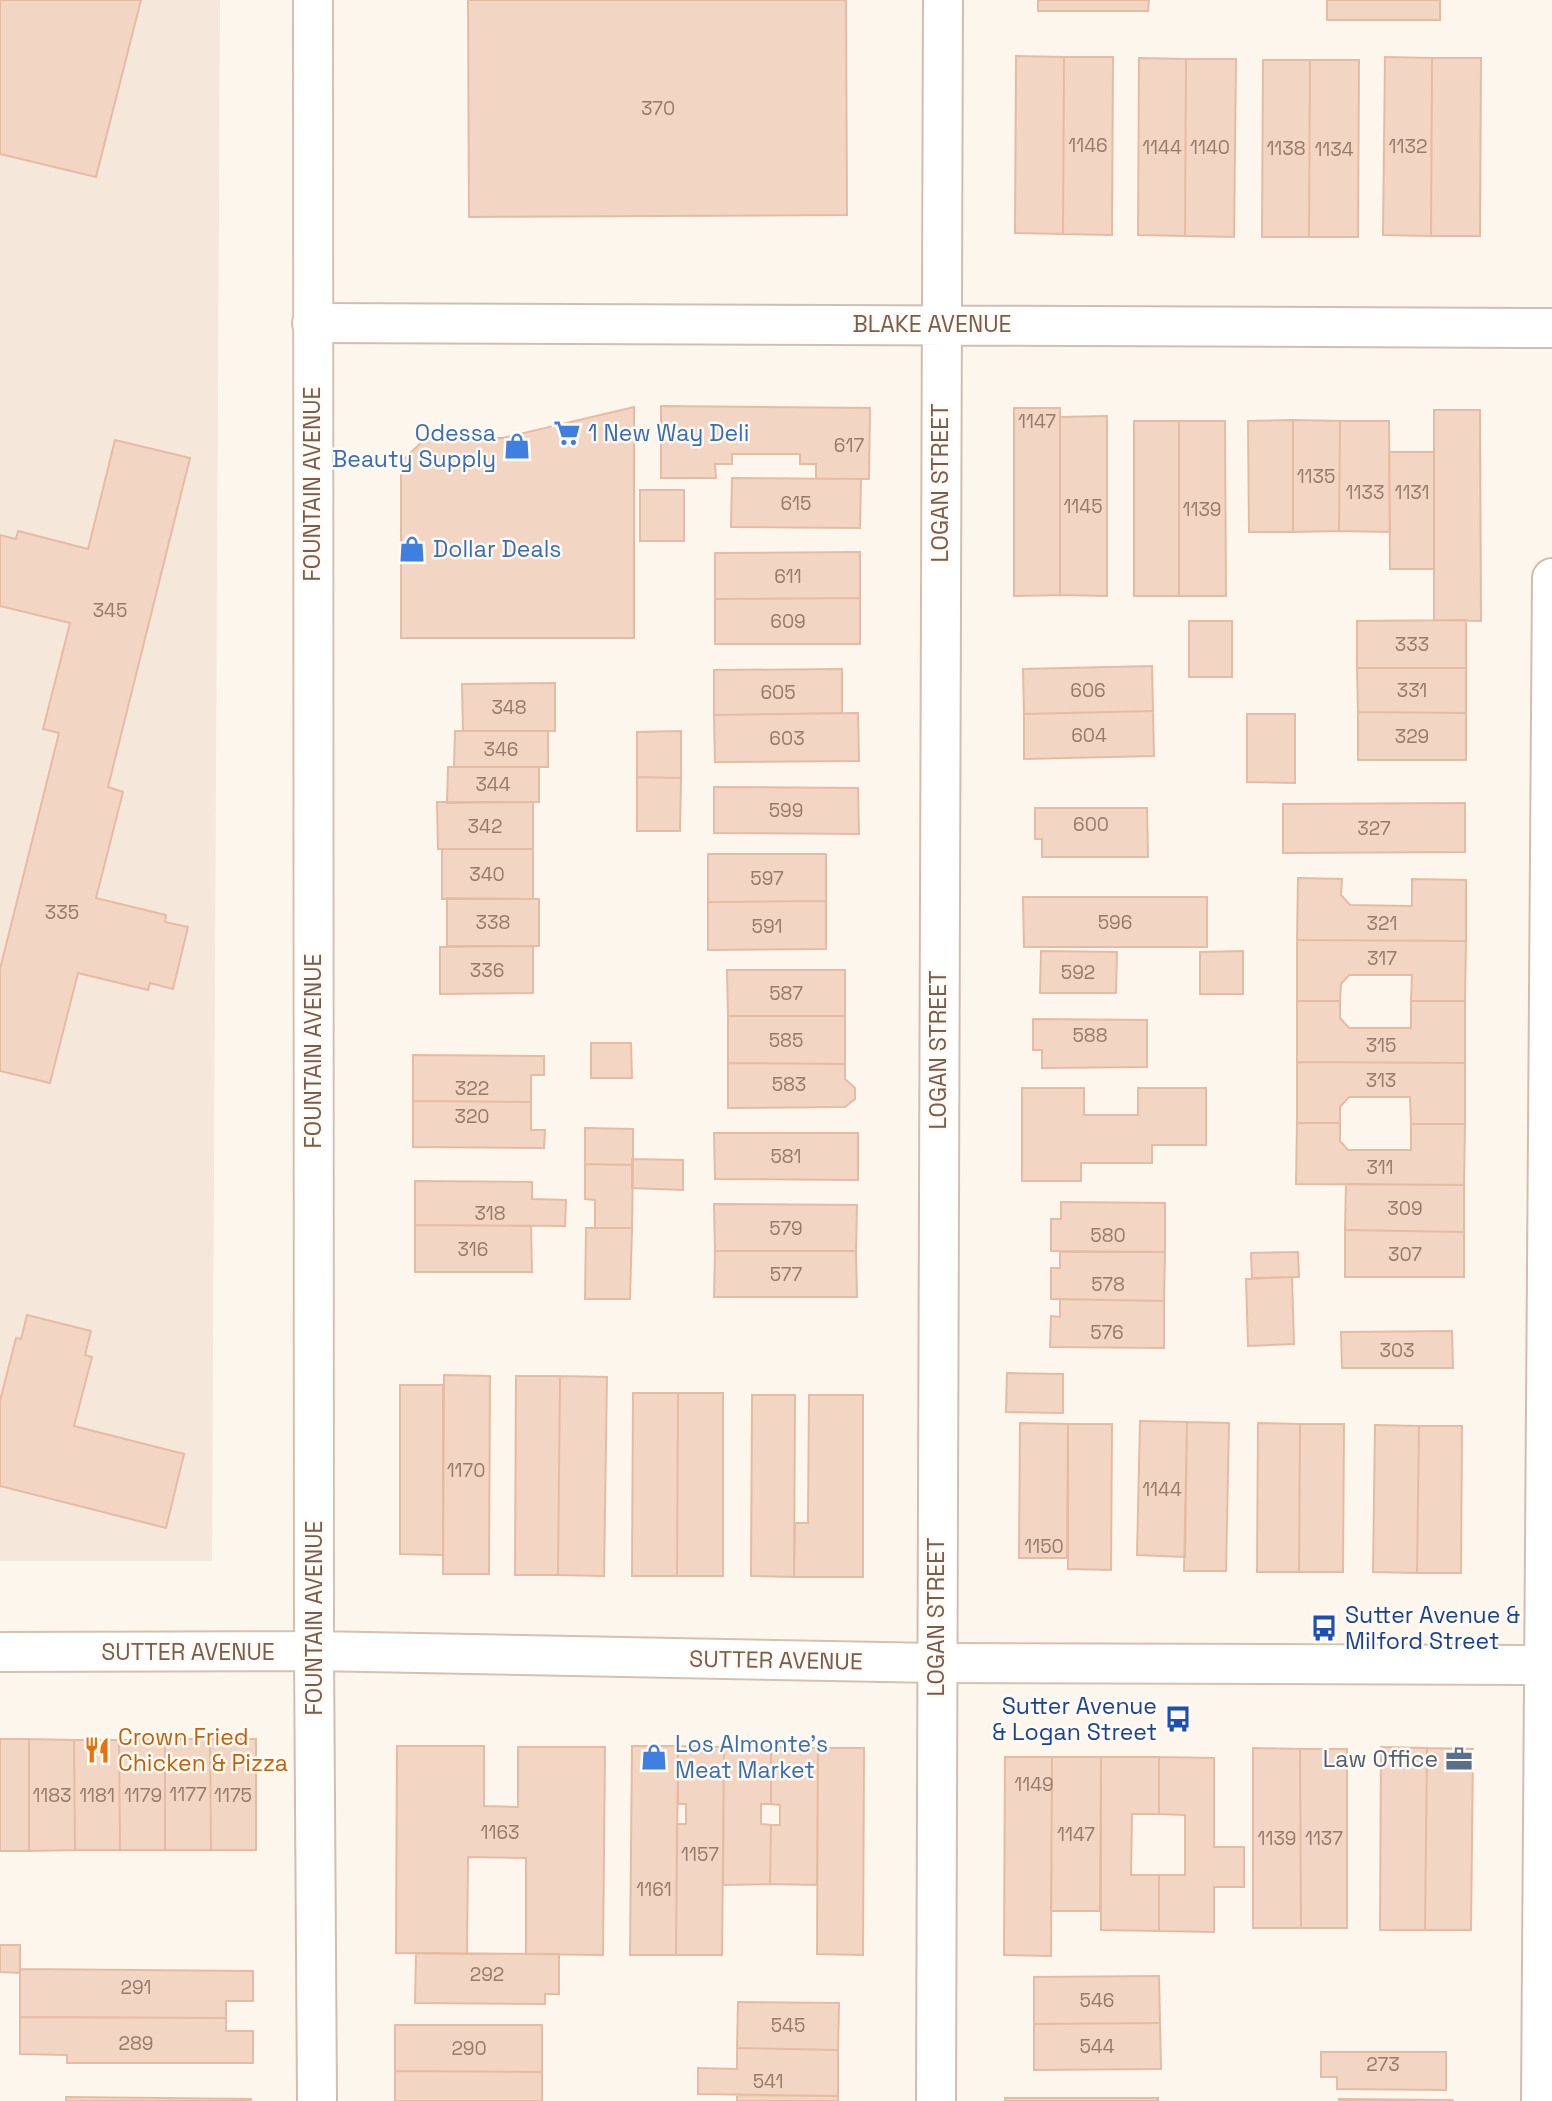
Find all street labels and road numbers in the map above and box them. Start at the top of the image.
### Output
street label: BLAKE AVENUE [853,309,1011,339]
street label: FOUNTAIN AVENUE [297,386,327,582]
street label: LOGAN STREET [925,403,955,563]
street label: FOUNTAIN AVENUE [298,953,328,1149]
street label: LOGAN STREET [923,970,953,1130]
street label: FOUNTAIN AVENUE [299,1520,329,1716]
street label: LOGAN STREET [921,1537,951,1697]
street label: SUTTER AVENUE [101,1637,275,1667]
street label: SUTTER AVENUE [689,1643,863,1677]

